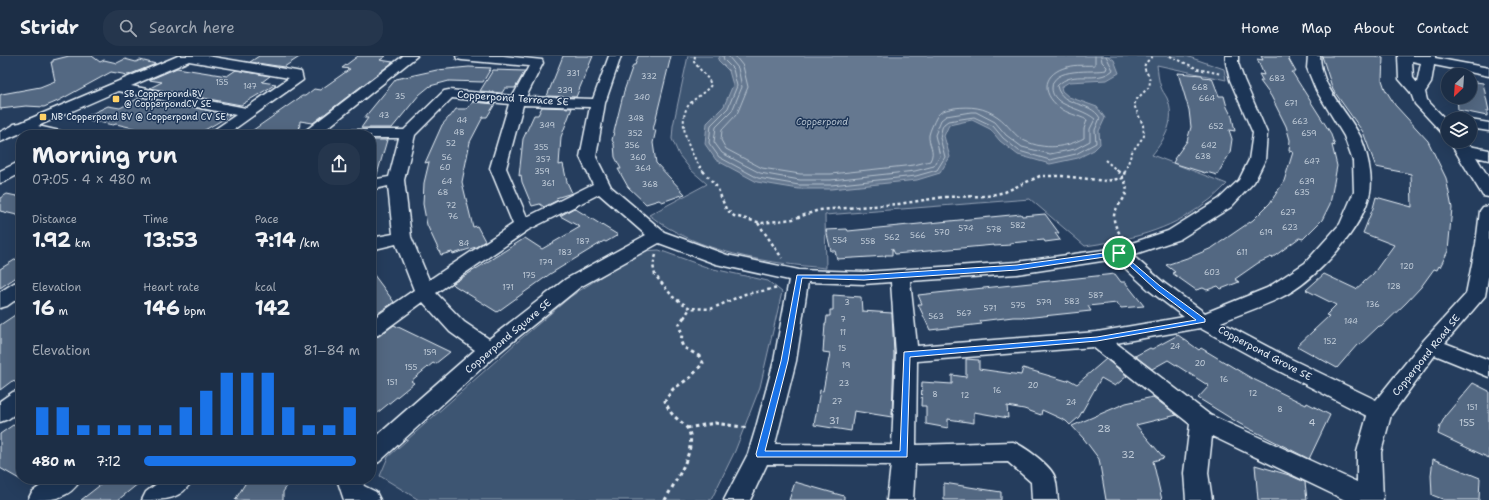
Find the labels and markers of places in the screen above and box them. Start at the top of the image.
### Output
place label: SB Copperpond BV @ CopperpondCV SE [124,88,212,110]
marker: SB Copperpond BV @ CopperpondCV SE [111,94,121,104]
place label: NB Copperpond BV @ Copperpond CV SE [51,111,226,123]
marker: NB Copperpond BV @ Copperpond CV SE [38,112,48,122]
pin [1102,236,1136,270]

